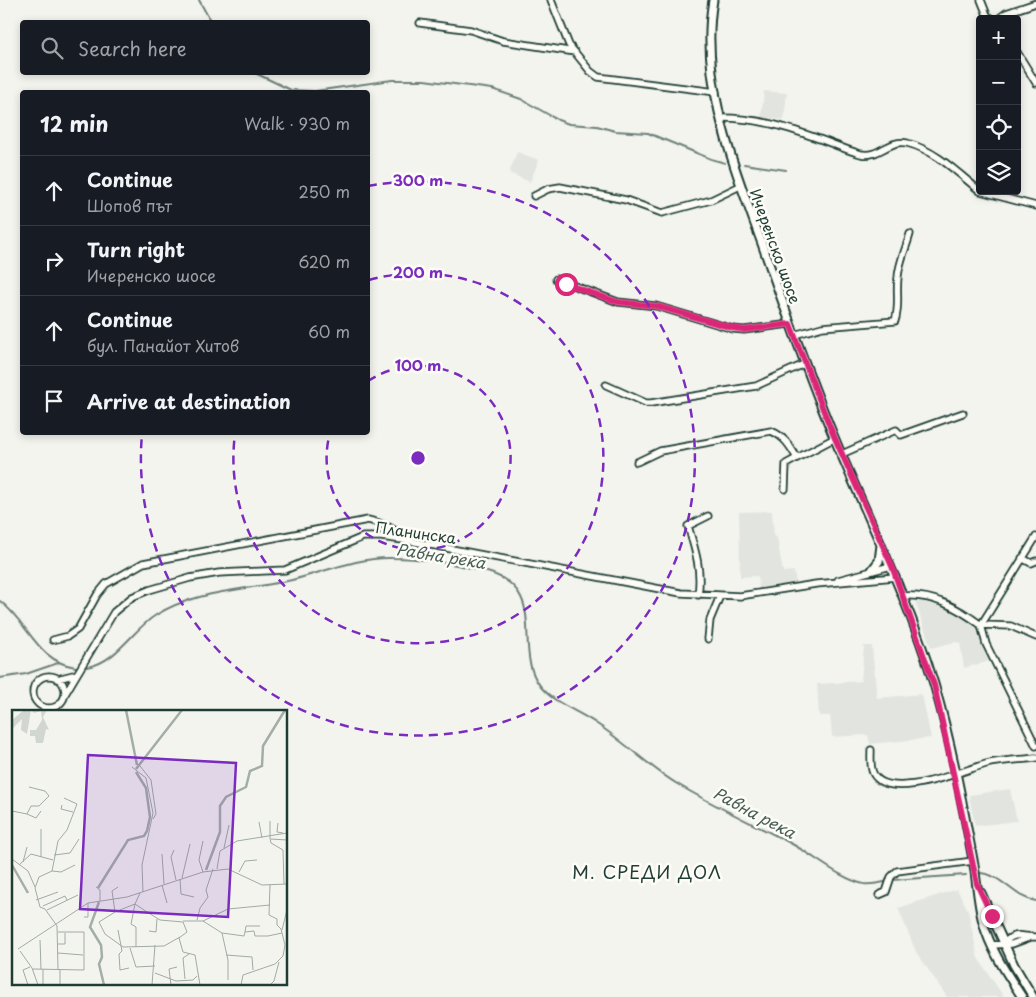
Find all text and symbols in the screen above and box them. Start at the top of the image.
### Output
map controls [976,15,1021,195]
button: + [976,15,1021,60]
search box [20,20,370,75]
icon: search [38,34,66,62]
text: Search here [78,34,187,62]
button: − [976,60,1021,105]
button: locate [976,105,1021,150]
text: 12 min [40,107,109,139]
text: Walk · 930 m [244,111,350,135]
button: layers [976,150,1021,195]
text: Continue [87,165,173,193]
text: 300 m [393,168,443,191]
icon: ahead [40,177,68,205]
text: 250 m [299,179,350,203]
street label: Ичеренско шосе [745,185,807,307]
text: Шопов път [87,193,172,217]
text: Turn right [87,235,185,263]
icon: right [40,247,68,275]
text: 620 m [298,249,350,273]
text: 200 m [393,260,443,283]
text: Ичеренско шосе [87,263,216,287]
route start [555,273,578,296]
text: Continue [87,305,173,333]
icon: ahead [40,317,68,345]
text: 60 m [308,319,350,343]
text: бул. Панайот Хитов [87,333,239,357]
text: 100 m [395,353,441,376]
icon: arrive [40,387,68,415]
text: Arrive at destination [87,387,291,415]
centre of rings [409,449,427,467]
street label: Планинска [374,515,458,549]
water label: Равна река [395,536,488,574]
inset map [12,710,288,984]
water label: Равна река [710,780,801,844]
district label: М. СРЕДИ ДОЛ [572,858,722,885]
route end [981,905,1004,928]

